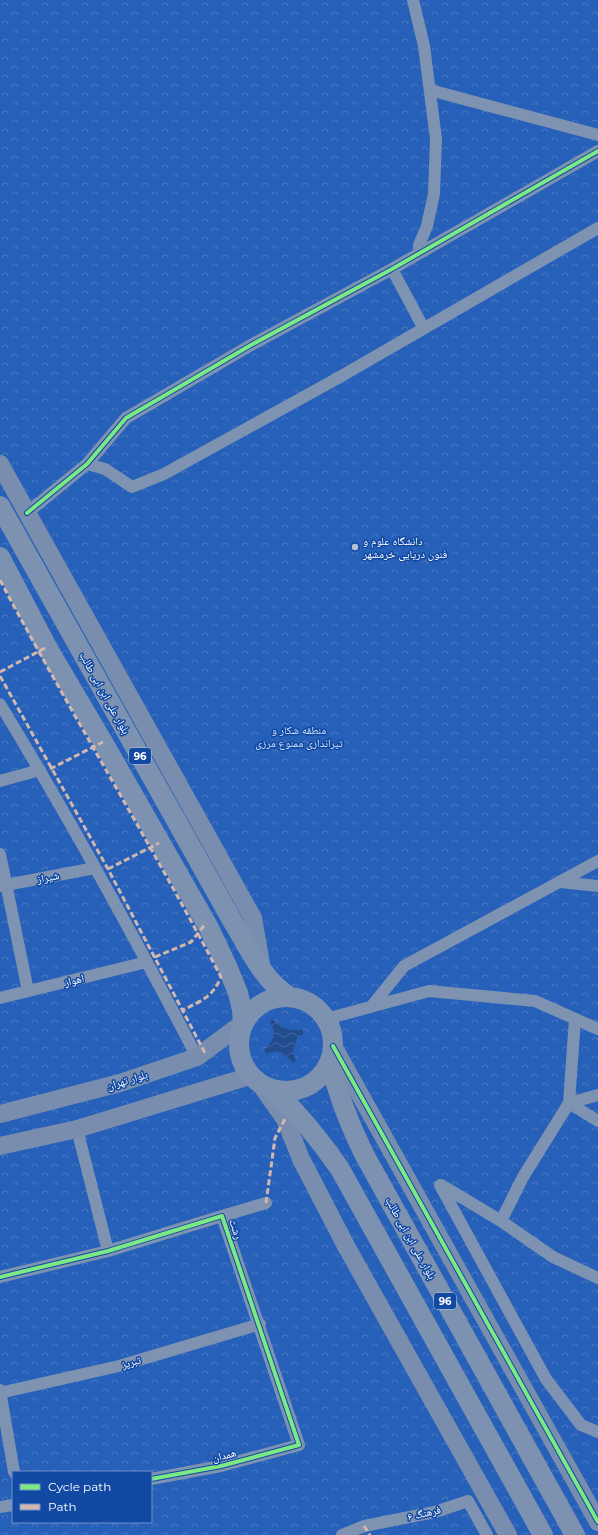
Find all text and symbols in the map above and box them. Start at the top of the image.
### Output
place label: دانشگاه علوم و فنون دریایی خرمشهر [362,534,448,561]
marker: دانشگاه علوم و فنون دریایی خرمشهر [350,542,360,552]
street label: بلوار علی ابن ابی طالب [77,649,133,737]
park label: منطقه شکار و تیراندازی ممنوع مرزی [255,723,344,750]
road number: 96 [129,748,151,764]
street label: شیراز [35,868,60,886]
street label: اهواز [62,971,86,989]
street label: بلوار تهران [105,1067,149,1093]
street label: بلوار علی ابن ابی طالب [383,1194,439,1282]
street label: رشت [226,1217,246,1241]
road number: 96 [434,1293,456,1309]
street label: تبریز [119,1352,143,1372]
street label: همدان [210,1445,238,1465]
legend [12,1471,152,1523]
text: Cycle path [48,1479,111,1494]
text: Path [48,1499,77,1514]
street label: فرهنگ ۶ [406,1502,443,1524]

